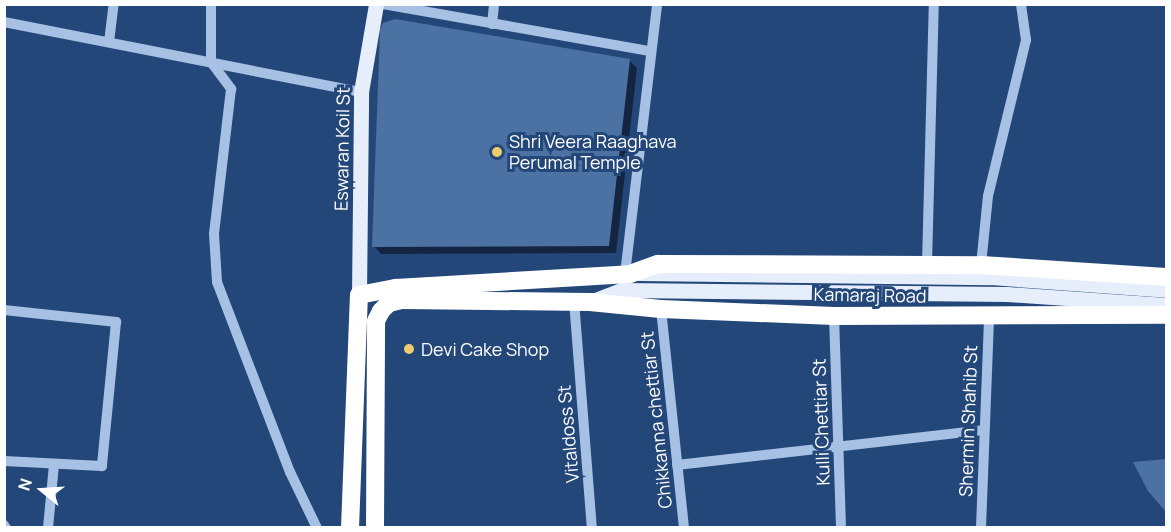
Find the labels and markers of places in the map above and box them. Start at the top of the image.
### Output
place label: Shri Veera Raaghava Perumal Temple [509,131,677,174]
marker: Shri Veera Raaghava Perumal Temple [490,145,504,159]
place label: Devi Cake Shop [421,338,549,360]
marker: Devi Cake Shop [402,342,416,356]

